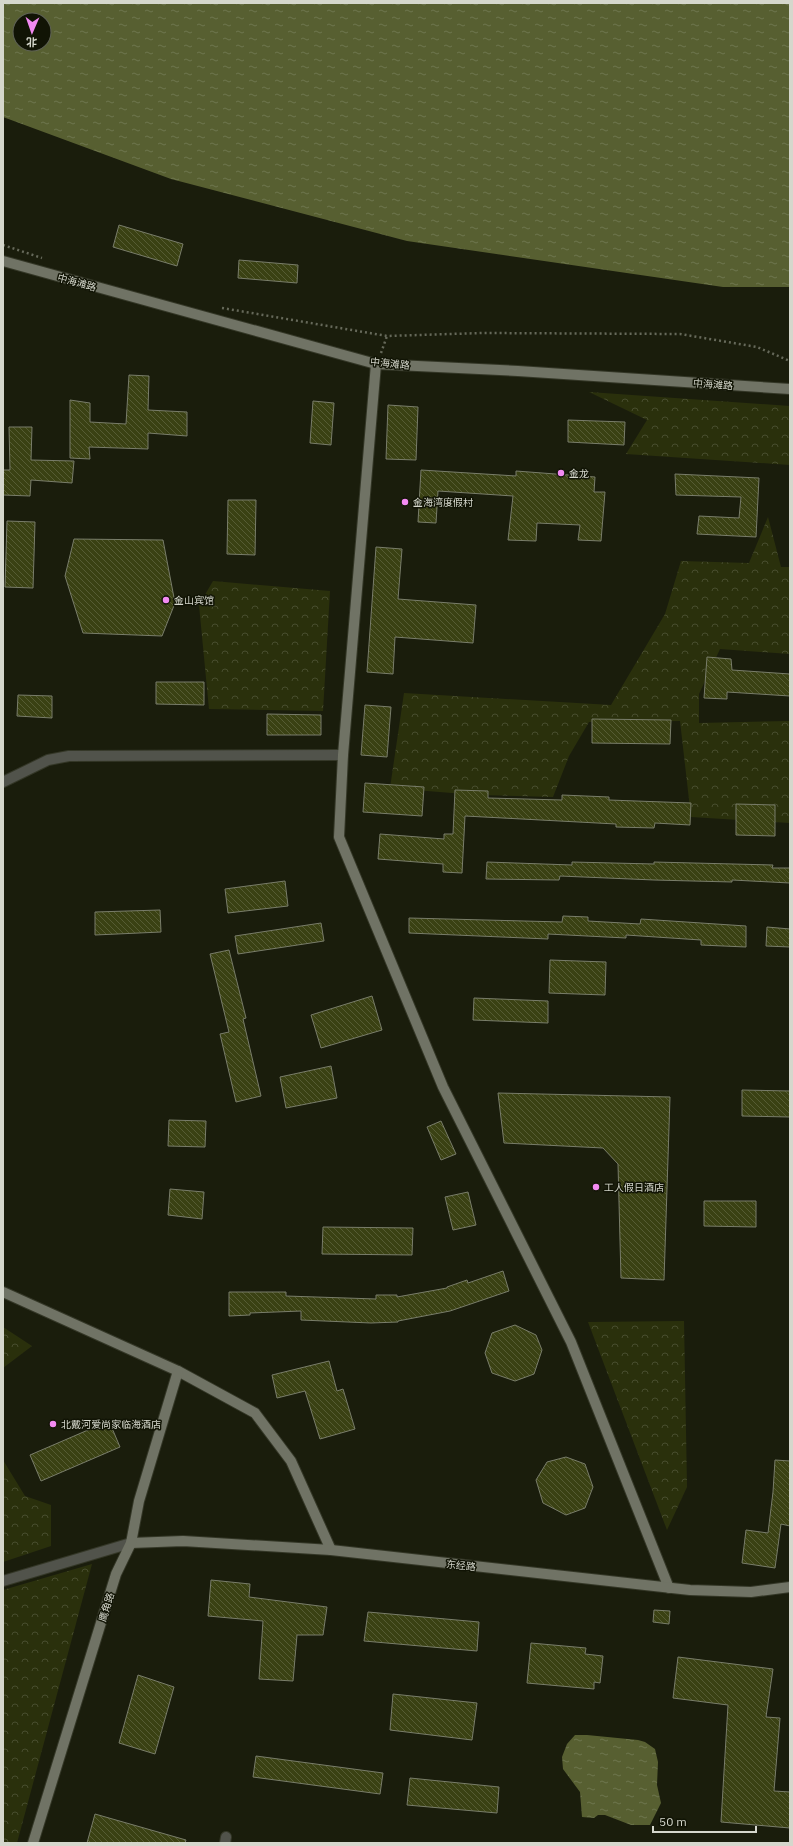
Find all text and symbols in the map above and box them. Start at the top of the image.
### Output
north arrow [12,12,52,52]
text: 北 [26,35,37,49]
street label: 中海滩路 [56,271,98,294]
street label: 中海滩路 [369,355,411,372]
street label: 中海滩路 [693,377,733,392]
place label: 金龙 [569,467,589,480]
marker: 金龙 [556,468,566,478]
place label: 金海湾度假村 [413,496,473,509]
marker: 金海湾度假村 [400,497,410,507]
place label: 金山宾馆 [174,594,214,607]
marker: 金山宾馆 [161,595,171,605]
place label: 工人假日酒店 [604,1181,664,1194]
marker: 工人假日酒店 [591,1182,601,1192]
place label: 北戴河爱尚家临海酒店 [61,1418,161,1431]
marker: 北戴河爱尚家临海酒店 [48,1419,58,1429]
street label: 东经路 [445,1557,477,1574]
street label: 鹰角路 [96,1591,117,1623]
scale bar [653,1808,756,1834]
text: 50 m [659,1814,687,1829]

